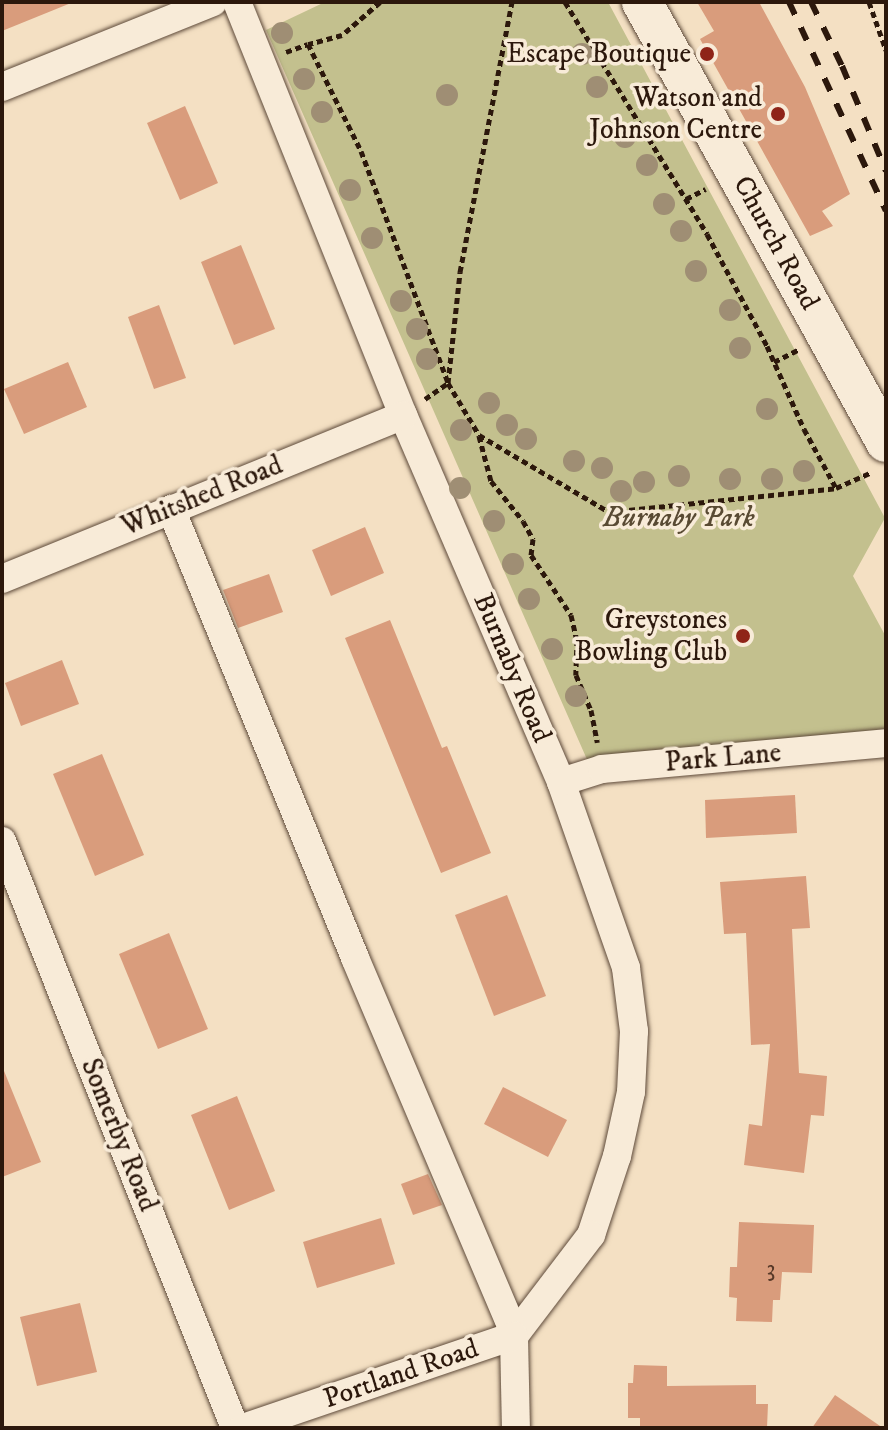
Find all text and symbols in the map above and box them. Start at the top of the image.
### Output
place label: Escape Boutique [506,37,691,71]
marker: Escape Boutique [698,45,716,63]
place label: Watson and Johnson Centre [589,81,762,147]
marker: Watson and Johnson Centre [769,105,787,123]
street label: Church Road [726,170,826,316]
street label: Whitshed Road [117,448,287,544]
park label: Burnaby Park [603,501,755,535]
street label: Burnaby Road [466,588,558,748]
place label: Greystones Bowling Club [575,603,727,669]
marker: Greystones Bowling Club [734,627,752,645]
street label: Park Lane [664,736,782,780]
street label: Somerby Road [73,1054,165,1216]
house number: 3 [767,1256,775,1284]
street label: Portland Road [319,1332,483,1416]

